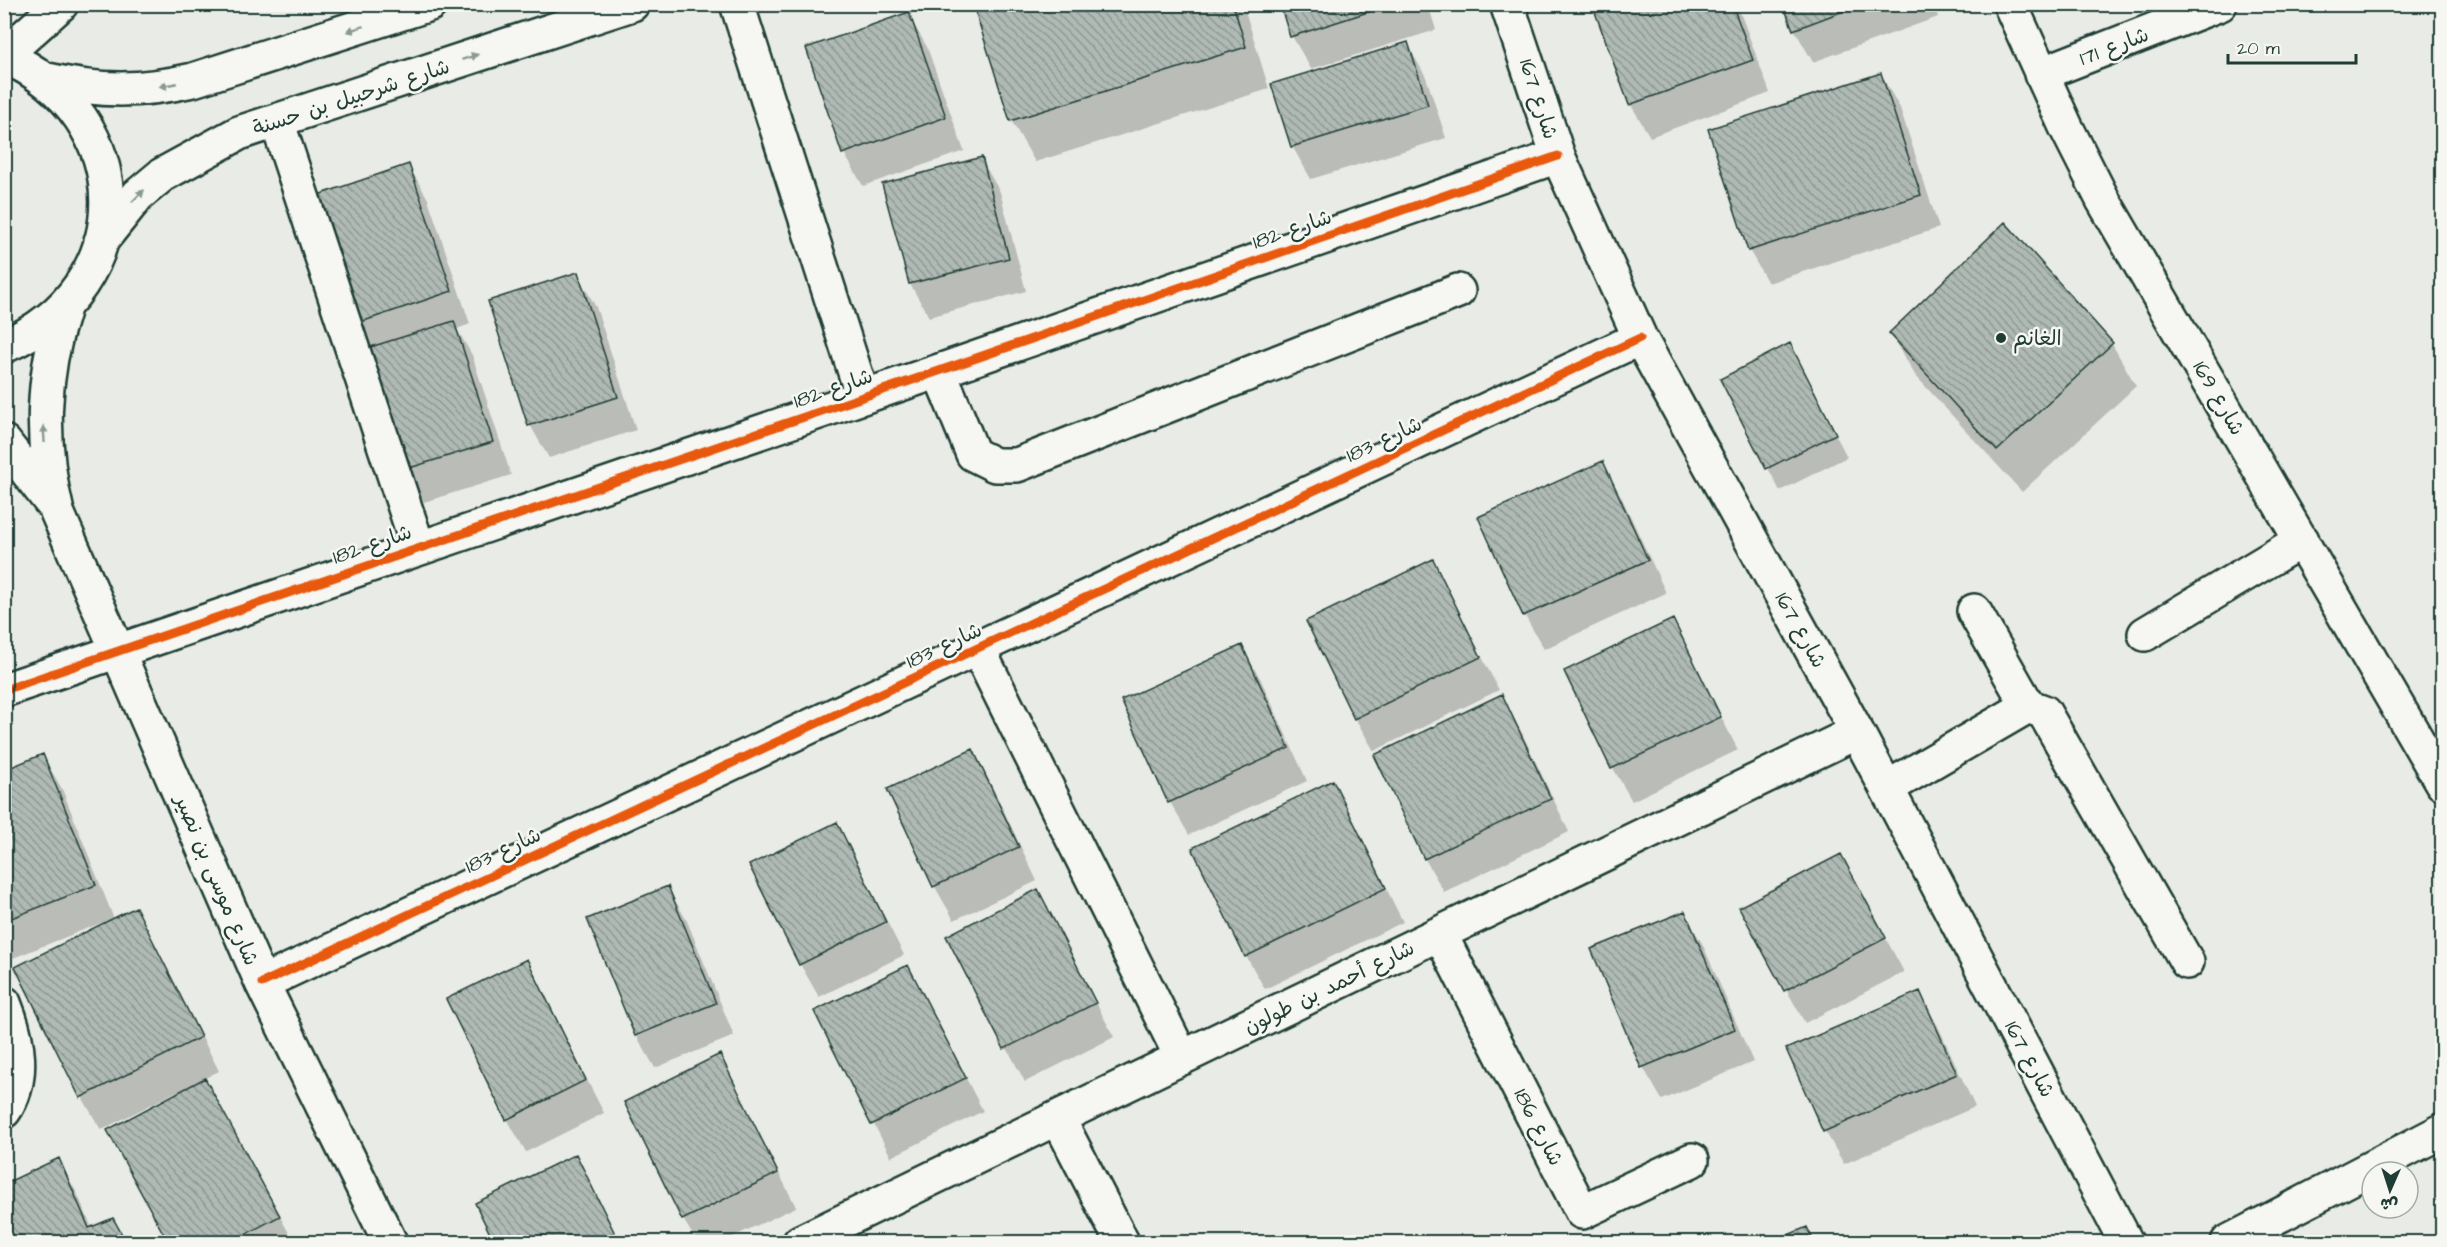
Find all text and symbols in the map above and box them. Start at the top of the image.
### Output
street label: شارع 171 [2075,20,2153,73]
one-way arrow [346,24,364,34]
scale bar [2228,27,2356,65]
text: 20 m [2237,36,2280,61]
street label: شارع شرحبيل بن حسنة [249,52,453,143]
one-way arrow [461,52,479,62]
street label: شارع 167 [1512,55,1565,143]
one-way arrow [159,81,177,91]
one-way arrow [130,189,145,203]
street label: شارع 182 [1249,202,1336,257]
place label: الغانم [2013,324,2062,354]
marker: الغانم [1994,331,2008,345]
street label: شارع 169 [2186,356,2252,441]
street label: شارع 182 [790,361,877,416]
street label: شارع 183 [1341,409,1427,470]
one-way arrow [39,424,49,443]
street label: شارع 182 [329,517,416,572]
street label: شارع 167 [1768,587,1833,673]
street label: شارع 183 [901,615,987,676]
street label: شارع موسى بن نصير [167,788,266,970]
street label: شارع 183 [460,820,546,881]
street label: شارع أحمد بن طولون [1239,934,1419,1041]
street label: شارع 167 [1997,1016,2062,1103]
street label: شارع 186 [1507,1084,1570,1171]
north arrow [2360,1160,2420,1220]
text: ش [2380,1193,2399,1215]

